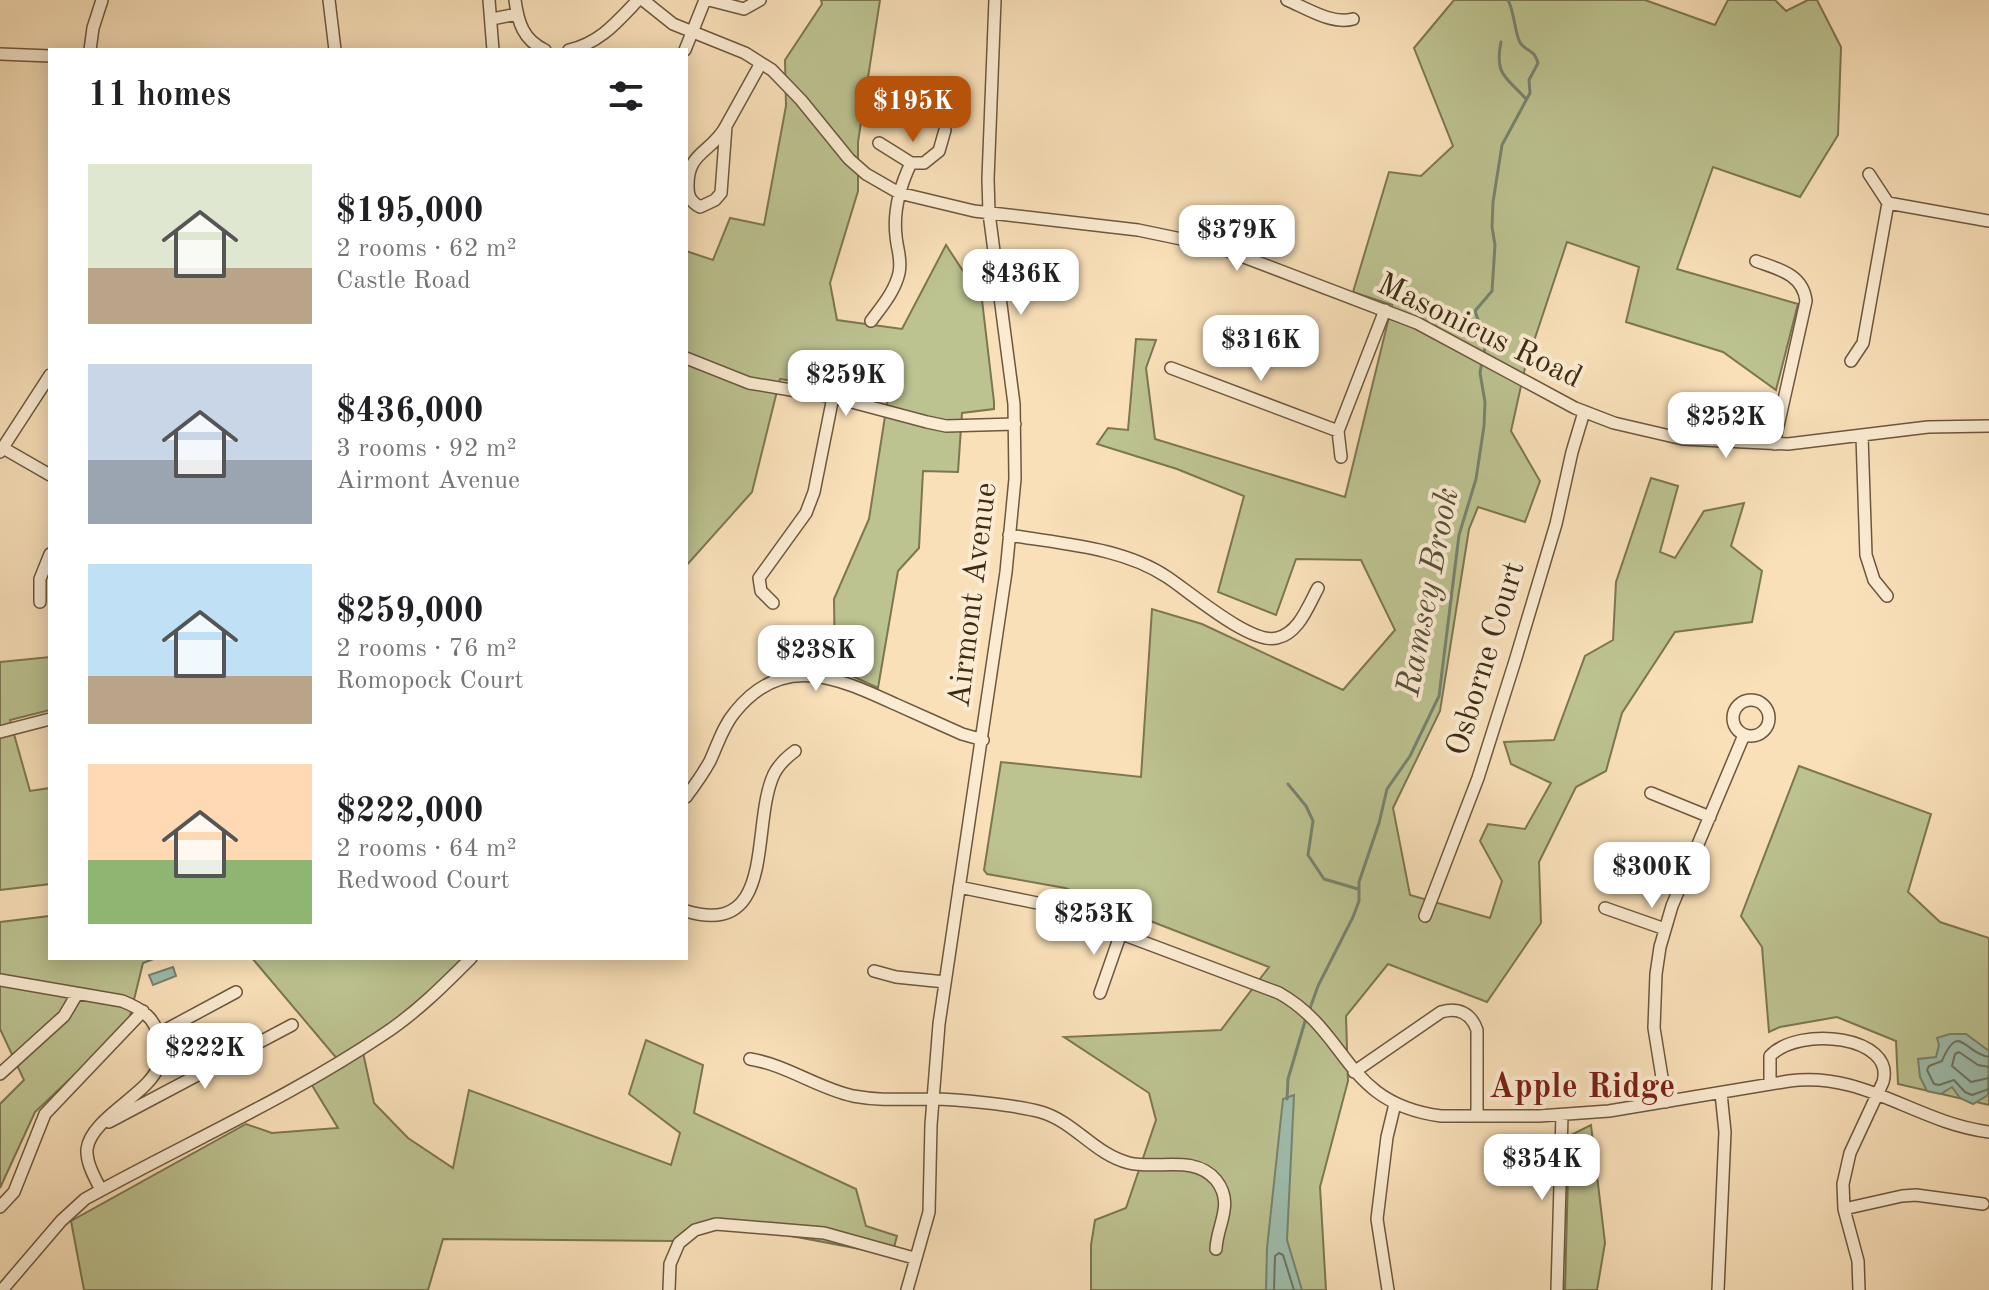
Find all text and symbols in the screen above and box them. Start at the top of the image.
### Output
icon: filters [604,74,648,118]
pin: $195K [857,76,969,144]
text: 11 homes [88,79,231,113]
text: $195K [873,89,953,115]
text: $195,000 [336,195,484,229]
icon: home [152,196,248,292]
pin: $379K [1181,205,1293,273]
text: $379K [1197,218,1277,244]
text: 2 rooms · 62 m² [336,236,517,262]
pin: $436K [965,249,1077,317]
text: $436K [981,262,1061,288]
text: Castle Road [336,268,471,294]
street label: Masonicus Road [1372,269,1586,395]
pin: $316K [1205,315,1317,383]
text: $316K [1221,328,1301,354]
pin: $259K [790,350,902,418]
text: $259K [806,363,886,389]
pin: $252K [1670,392,1782,460]
text: $436,000 [336,395,484,429]
icon: home [152,396,248,492]
text: $252K [1686,405,1766,431]
text: 3 rooms · 92 m² [336,436,517,462]
text: Airmont Avenue [336,468,520,494]
street label: Airmont Avenue [944,481,1004,709]
water label: Ramsey Brook [1392,485,1466,700]
street label: Osborne Court [1442,558,1532,760]
text: $259,000 [336,595,484,629]
icon: home [152,596,248,692]
pin: $238K [760,625,872,693]
text: 2 rooms · 76 m² [336,636,517,662]
text: $238K [776,638,856,664]
text: Romopock Court [336,668,524,694]
text: $222,000 [336,795,484,829]
icon: home [152,796,248,892]
text: 2 rooms · 64 m² [336,836,517,862]
pin: $300K [1596,842,1708,910]
text: $300K [1612,855,1692,881]
text: Redwood Court [336,868,510,894]
pin: $253K [1038,889,1150,957]
text: $253K [1054,902,1134,928]
pin: $222K [149,1023,261,1091]
text: $222K [165,1036,245,1062]
district label: Apple Ridge [1489,1071,1675,1105]
pin: $354K [1486,1134,1598,1202]
text: $354K [1502,1147,1582,1173]

